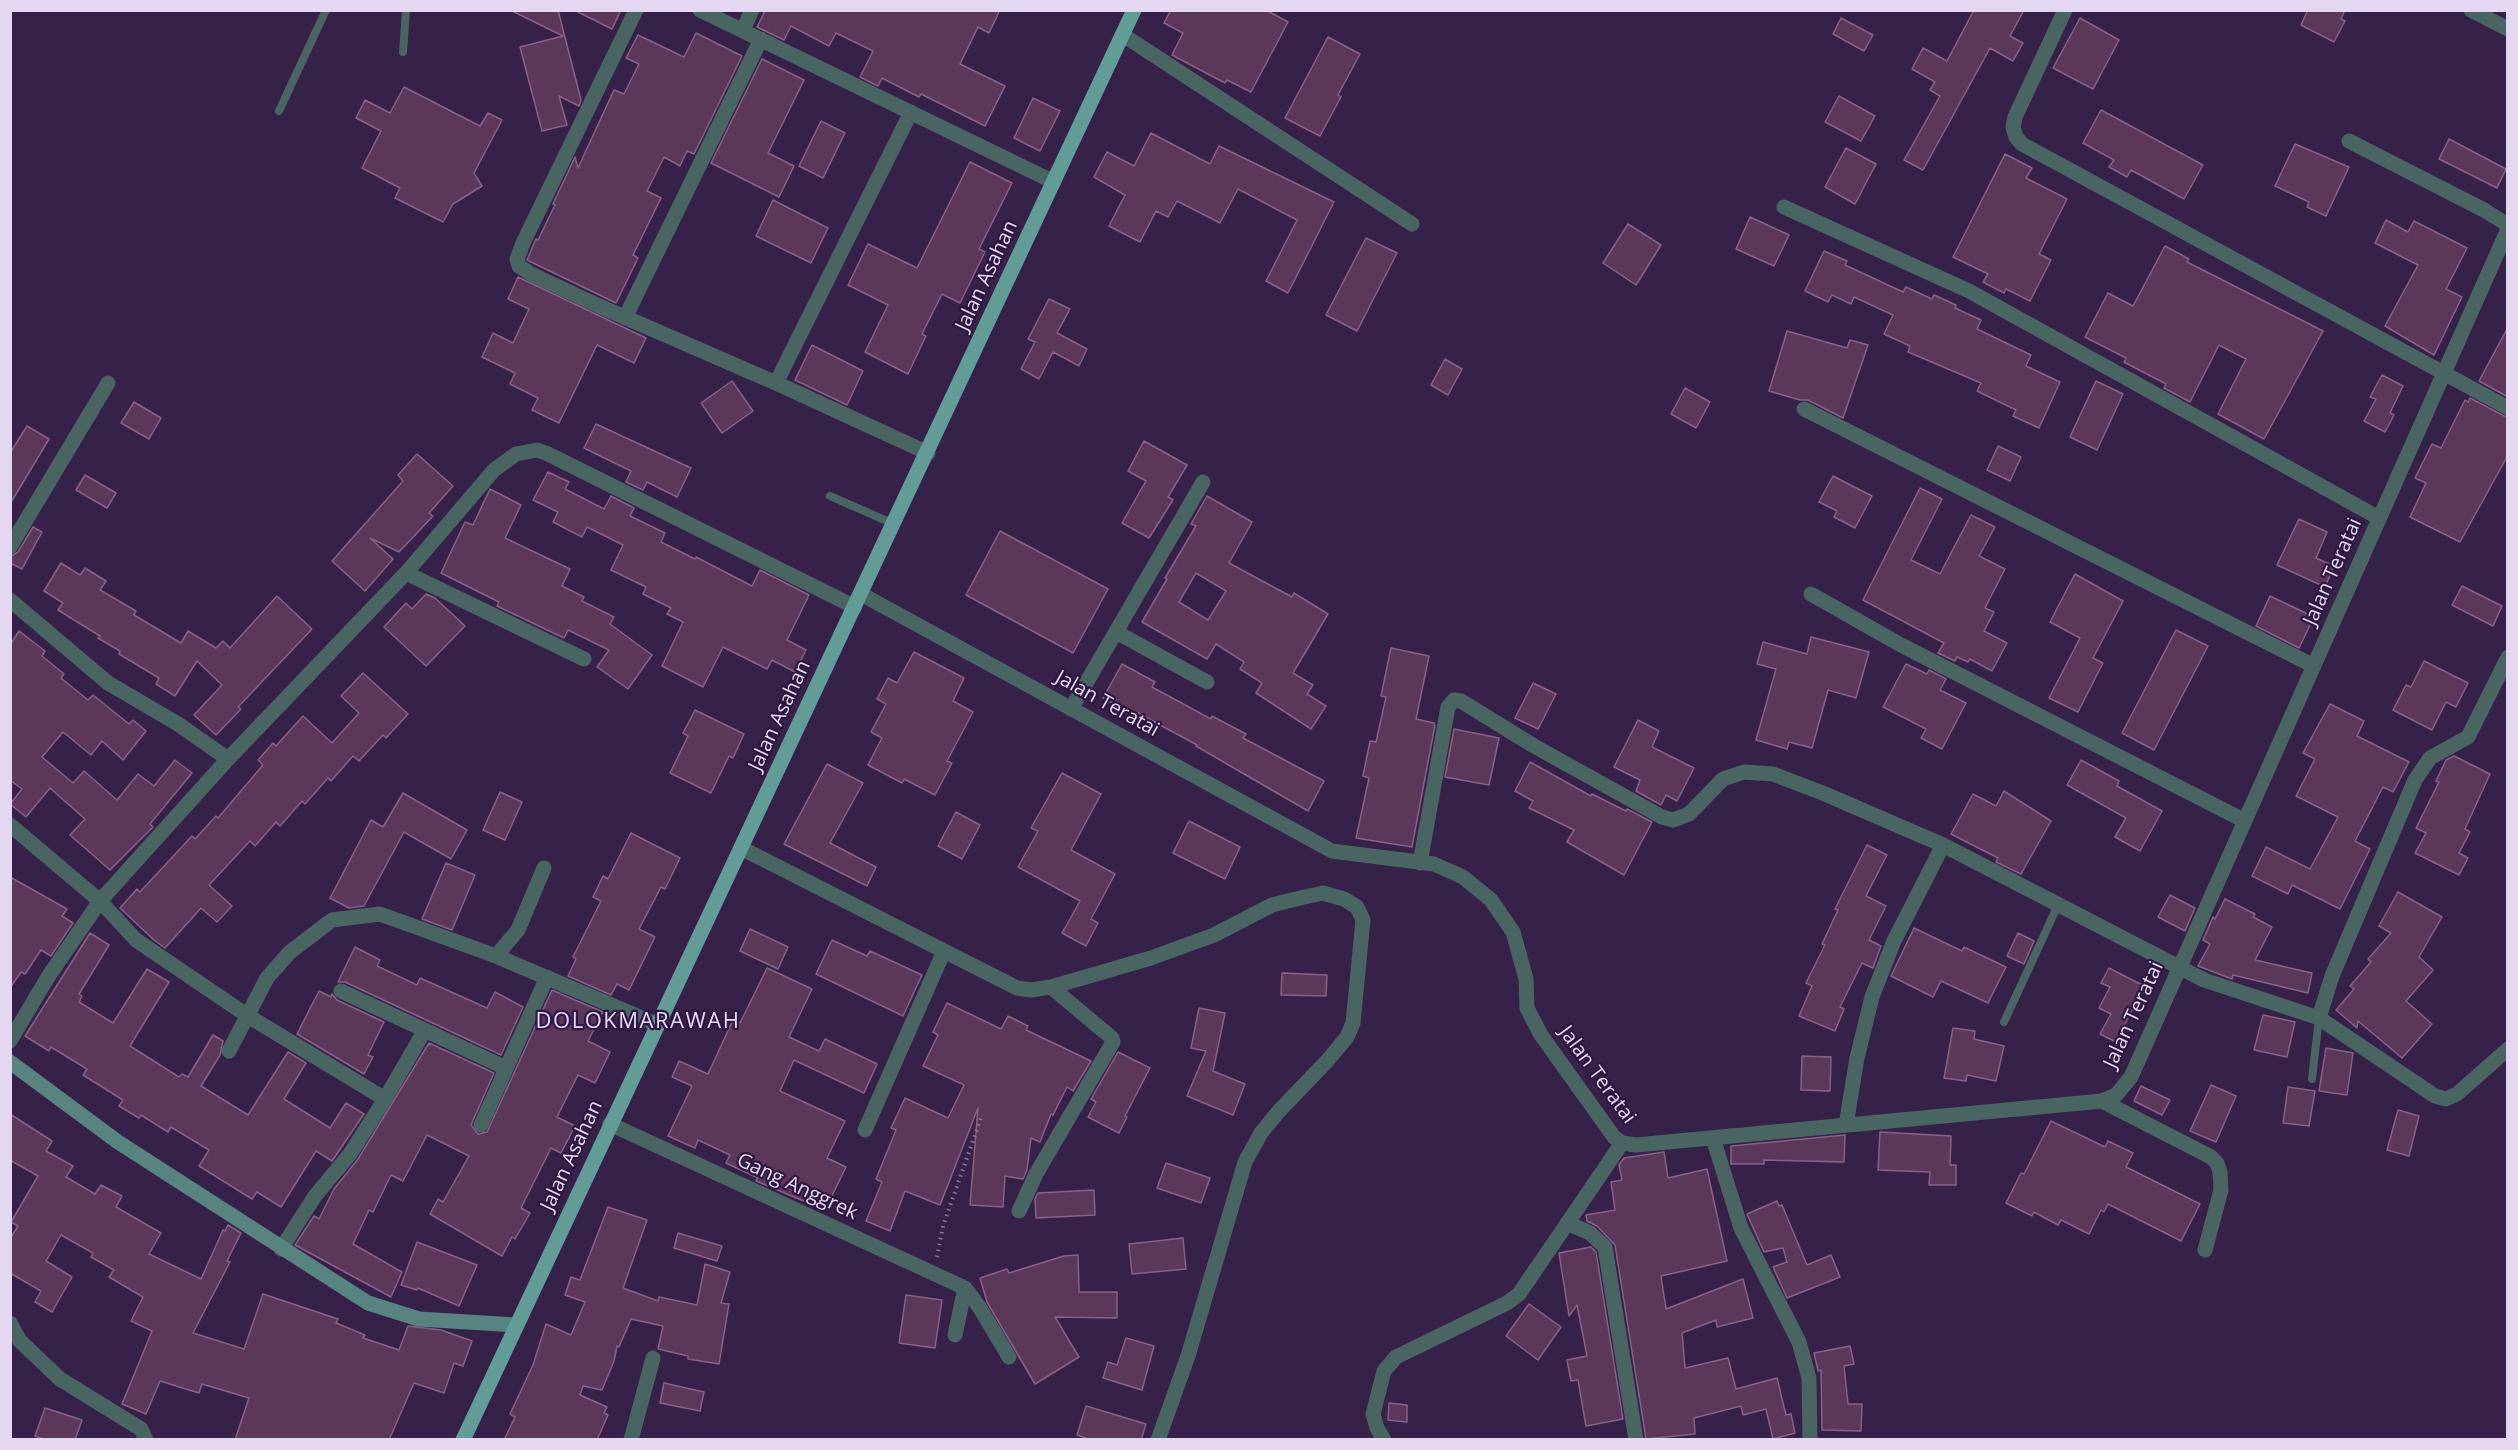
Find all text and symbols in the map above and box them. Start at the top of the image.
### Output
street label: Jalan Asahan [951,217,1023,335]
street label: Jalan Teratai [2299,515,2367,629]
street label: Jalan Asahan [744,657,816,775]
street label: Jalan Teratai [1051,666,1163,742]
street label: Jalan Teratai [2099,958,2169,1072]
district label: DOLOKMARAWAH [536,1009,740,1035]
street label: Jalan Teratai [1554,1021,1640,1129]
street label: Jalan Asahan [536,1097,608,1215]
street label: Gang Anggrek [733,1149,861,1225]

